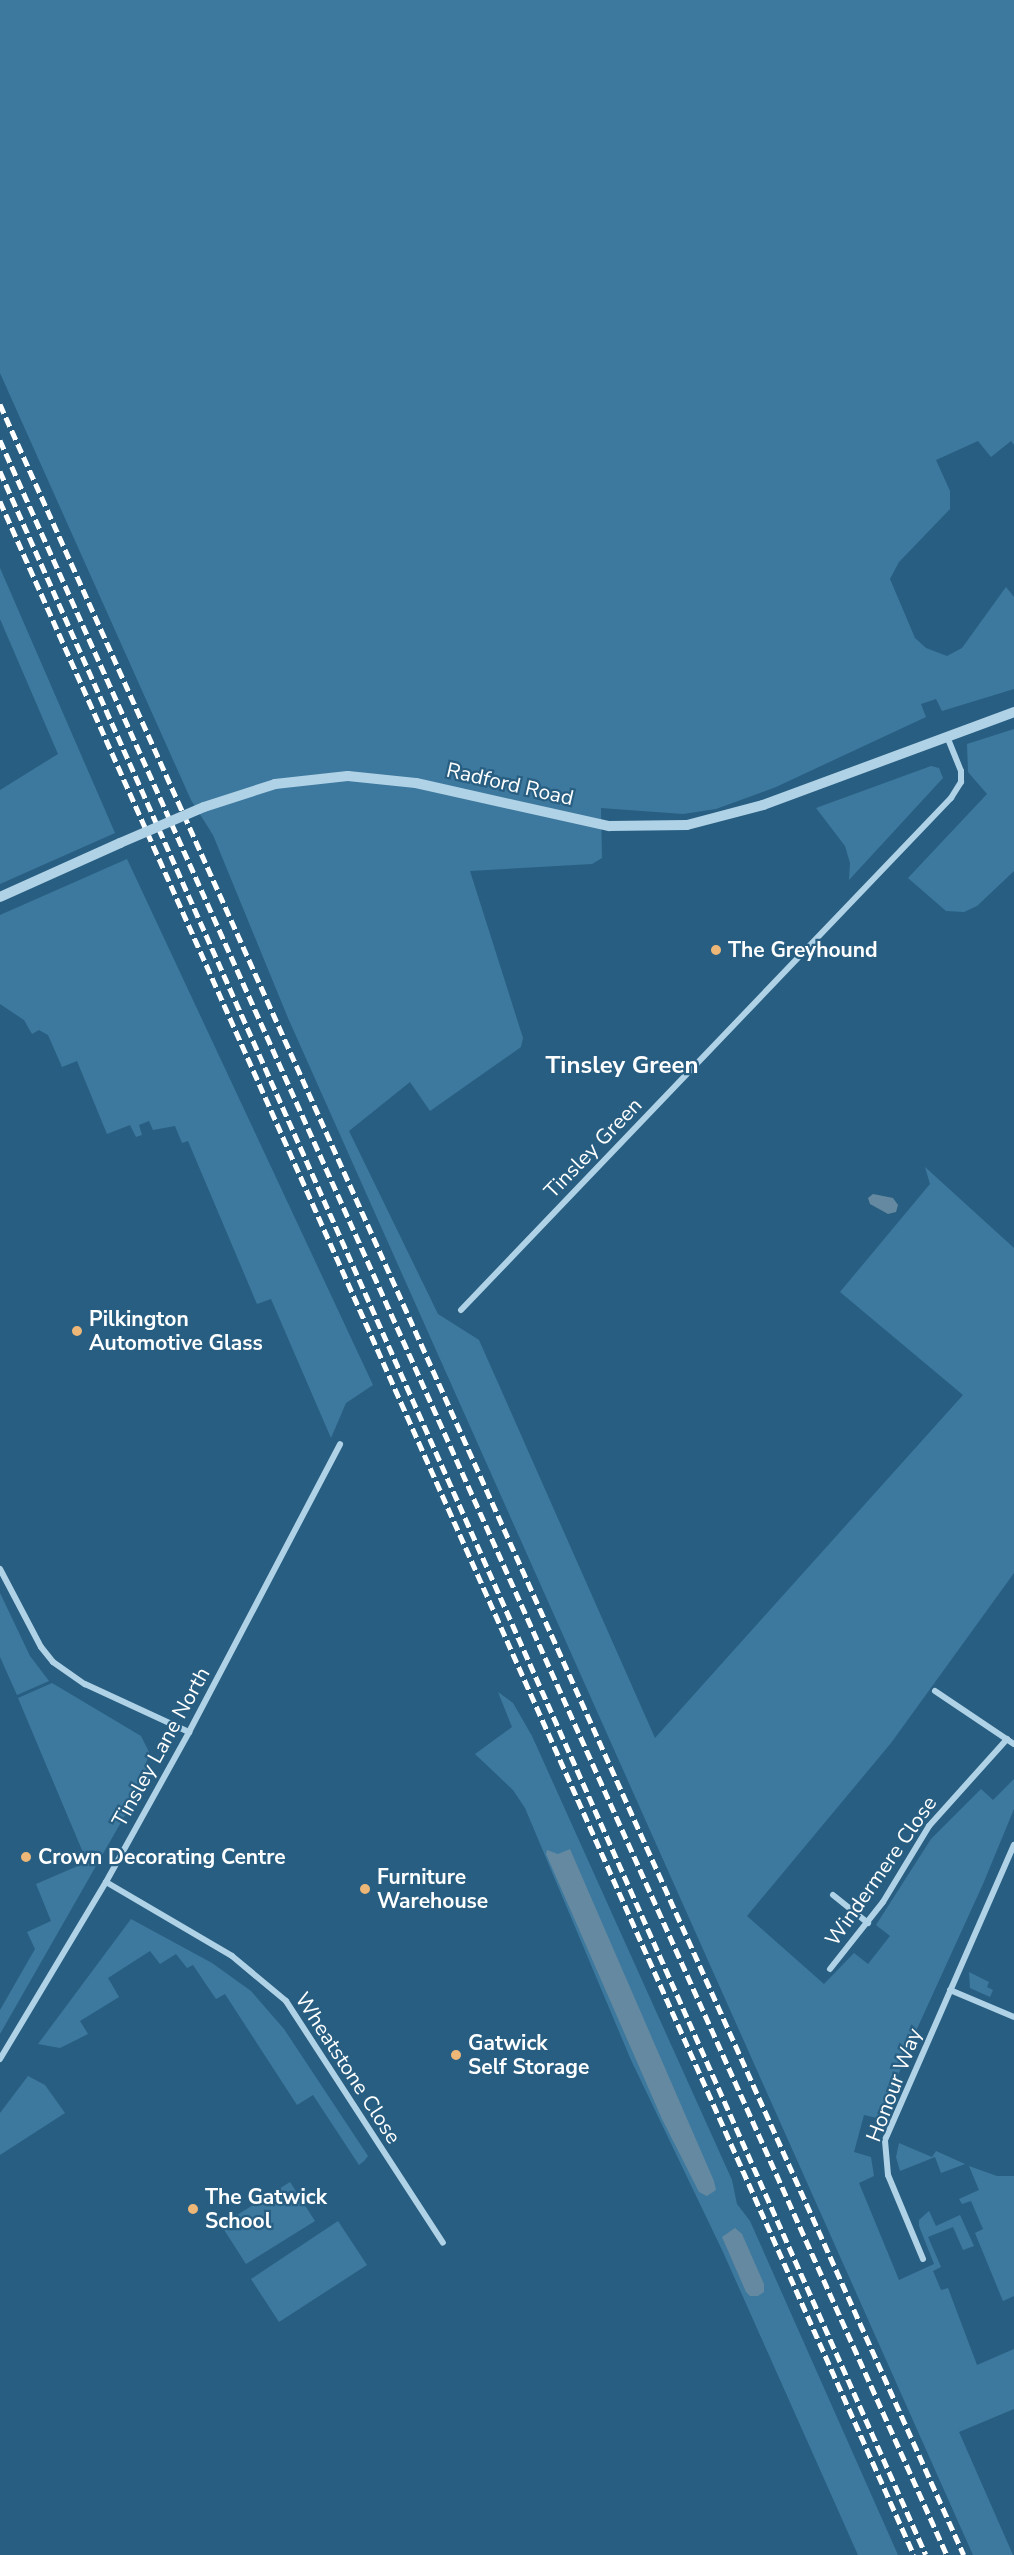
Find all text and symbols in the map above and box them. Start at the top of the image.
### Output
street label: Radford Road [444,757,576,811]
place label: The Greyhound [728,937,878,963]
marker: The Greyhound [709,943,723,957]
district label: Tinsley Green [545,1052,699,1080]
street label: Tinsley Green [539,1093,647,1203]
place label: Pilkington Automotive Glass [89,1306,263,1356]
marker: Pilkington Automotive Glass [70,1324,84,1338]
street label: Tinsley Lane North [107,1663,215,1831]
street label: Windermere Close [820,1791,942,1951]
place label: Crown Decorating Centre [38,1844,286,1870]
marker: Crown Decorating Centre [19,1850,33,1864]
place label: Furniture Warehouse [377,1864,488,1914]
marker: Furniture Warehouse [358,1882,372,1896]
street label: Wheatstone Close [290,1988,406,2148]
street label: Honour Way [861,2025,927,2145]
place label: Gatwick Self Storage [468,2030,589,2080]
marker: Gatwick Self Storage [449,2048,463,2062]
place label: The Gatwick School [205,2184,327,2234]
marker: The Gatwick School [186,2202,200,2216]

